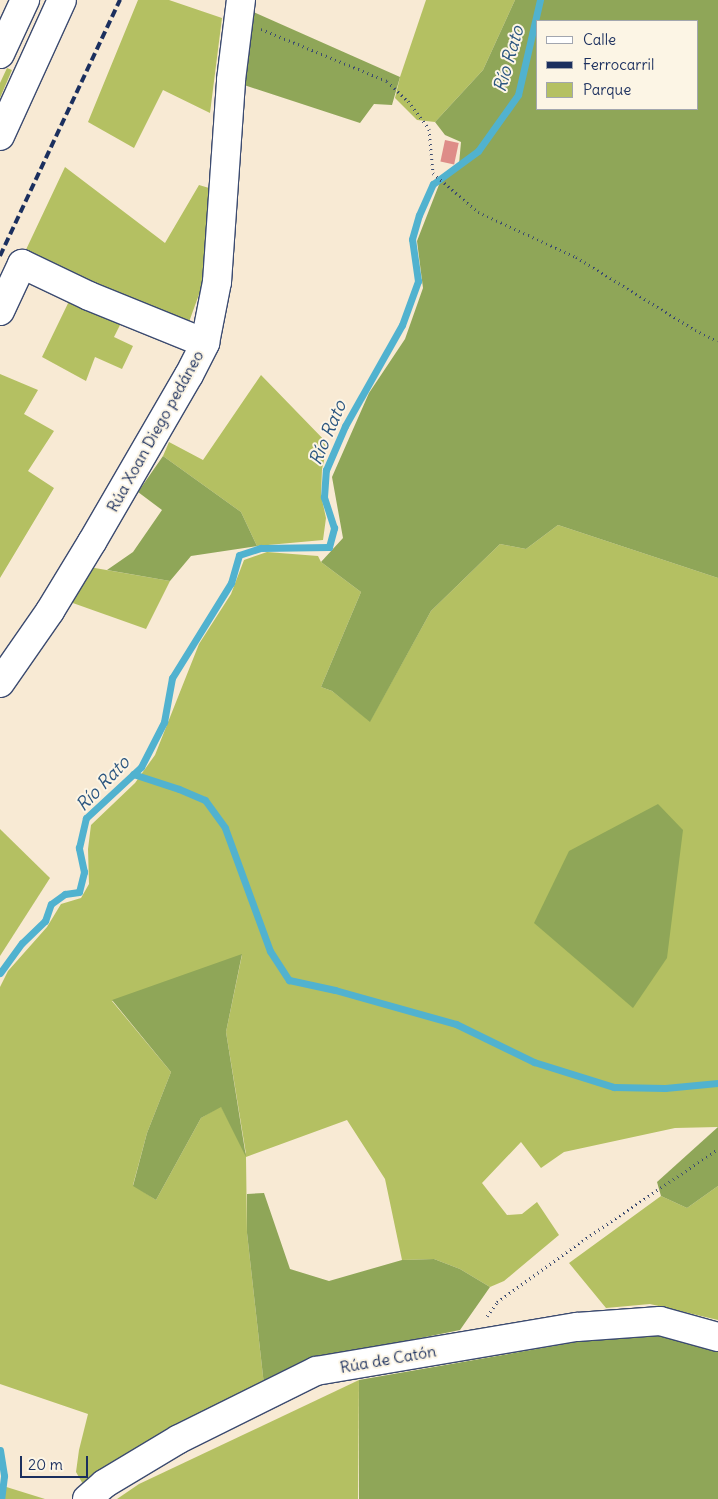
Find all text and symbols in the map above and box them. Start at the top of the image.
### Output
legend [536,20,698,110]
water label: Río Rato [489,23,529,95]
text: Calle [583,30,616,49]
text: Ferrocarril [583,55,654,74]
text: Parque [583,80,631,99]
street label: Rúa Xoan Diego pedáneo [103,347,207,515]
water label: Río Rato [305,398,351,468]
water label: Río Rato [72,752,134,816]
street label: Rúa de Catón [338,1341,438,1377]
scale bar [22,1446,90,1478]
text: 20 m [28,1455,63,1474]

